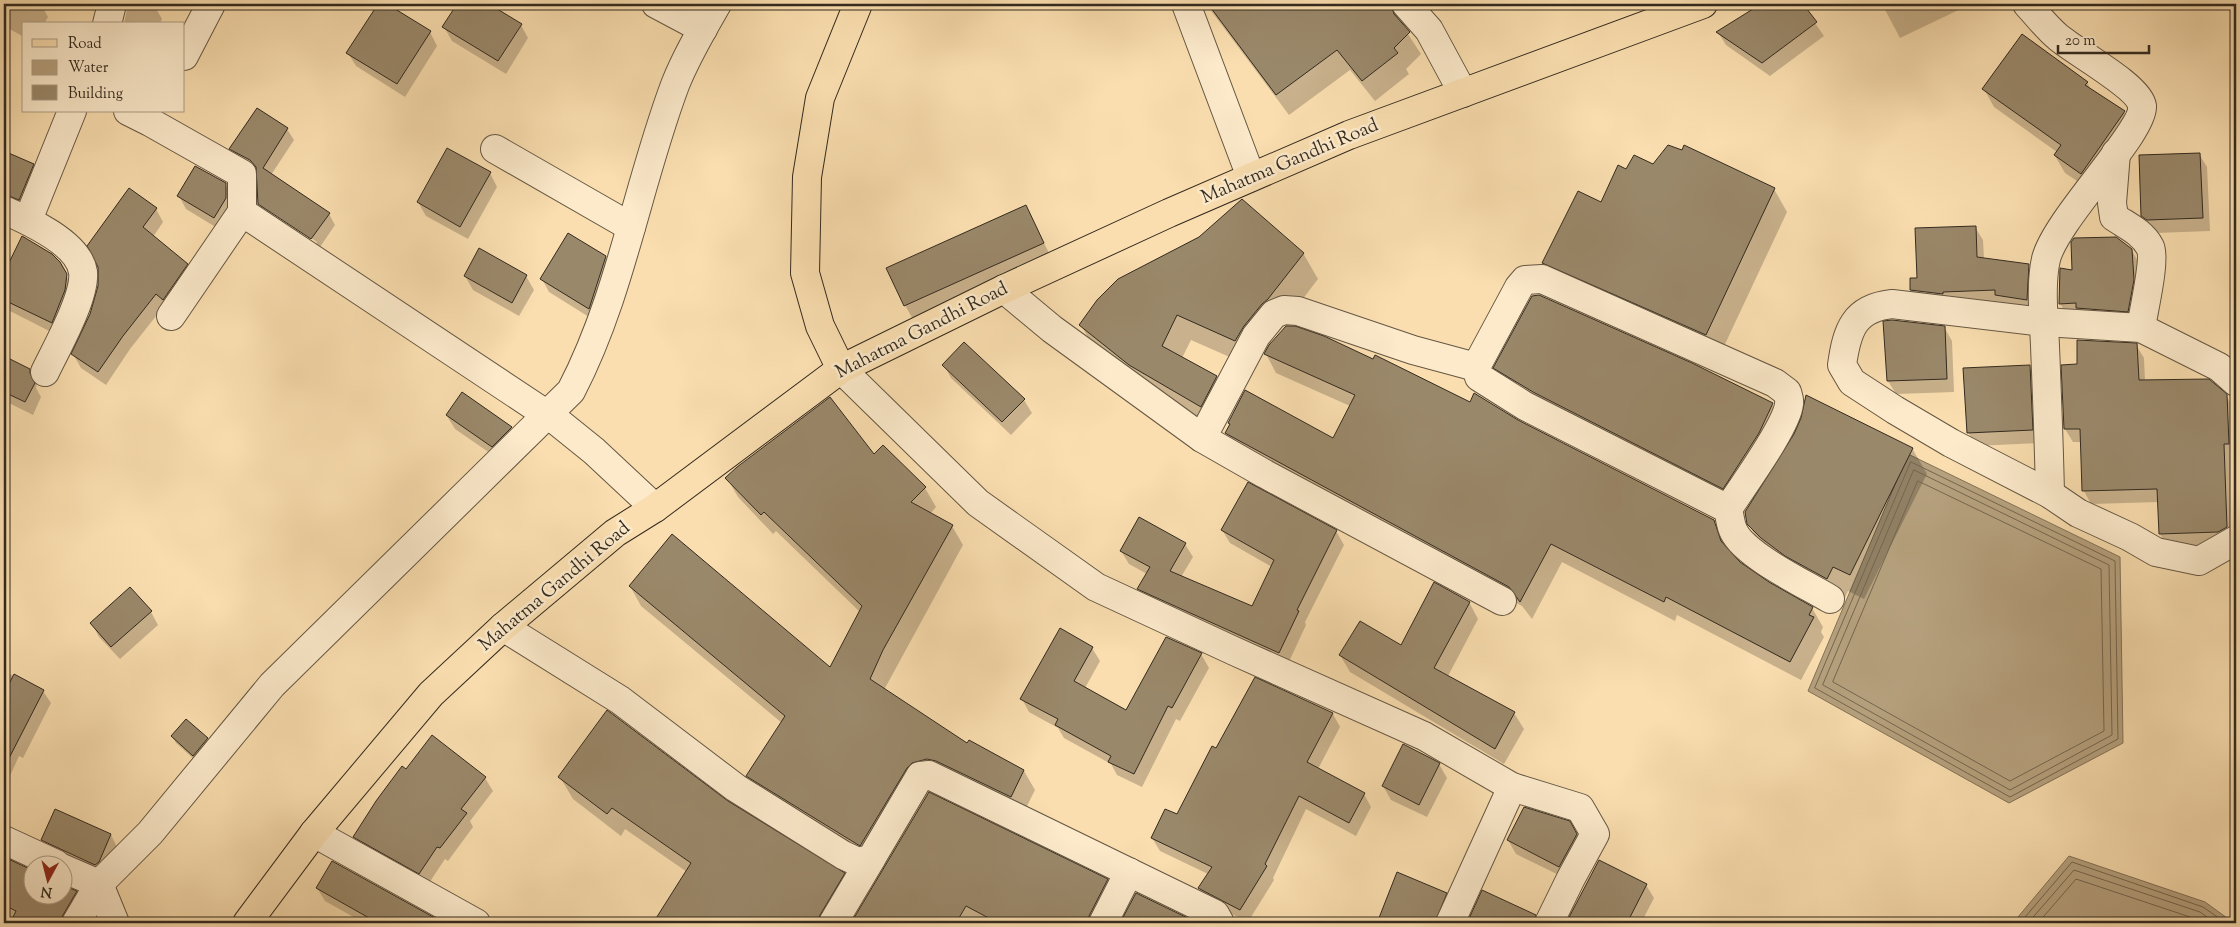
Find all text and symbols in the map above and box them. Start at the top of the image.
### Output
legend [22,22,185,112]
scale bar [2058,22,2149,54]
text: 20 m [2065,31,2096,52]
text: Road [68,34,102,55]
text: Water [68,58,109,79]
text: Building [68,84,123,105]
street label: Mahatma Gandhi Road [1197,112,1383,212]
street label: Mahatma Gandhi Road [831,276,1013,386]
street label: Mahatma Gandhi Road [473,515,637,659]
north arrow [22,854,72,904]
text: N [40,880,53,902]

